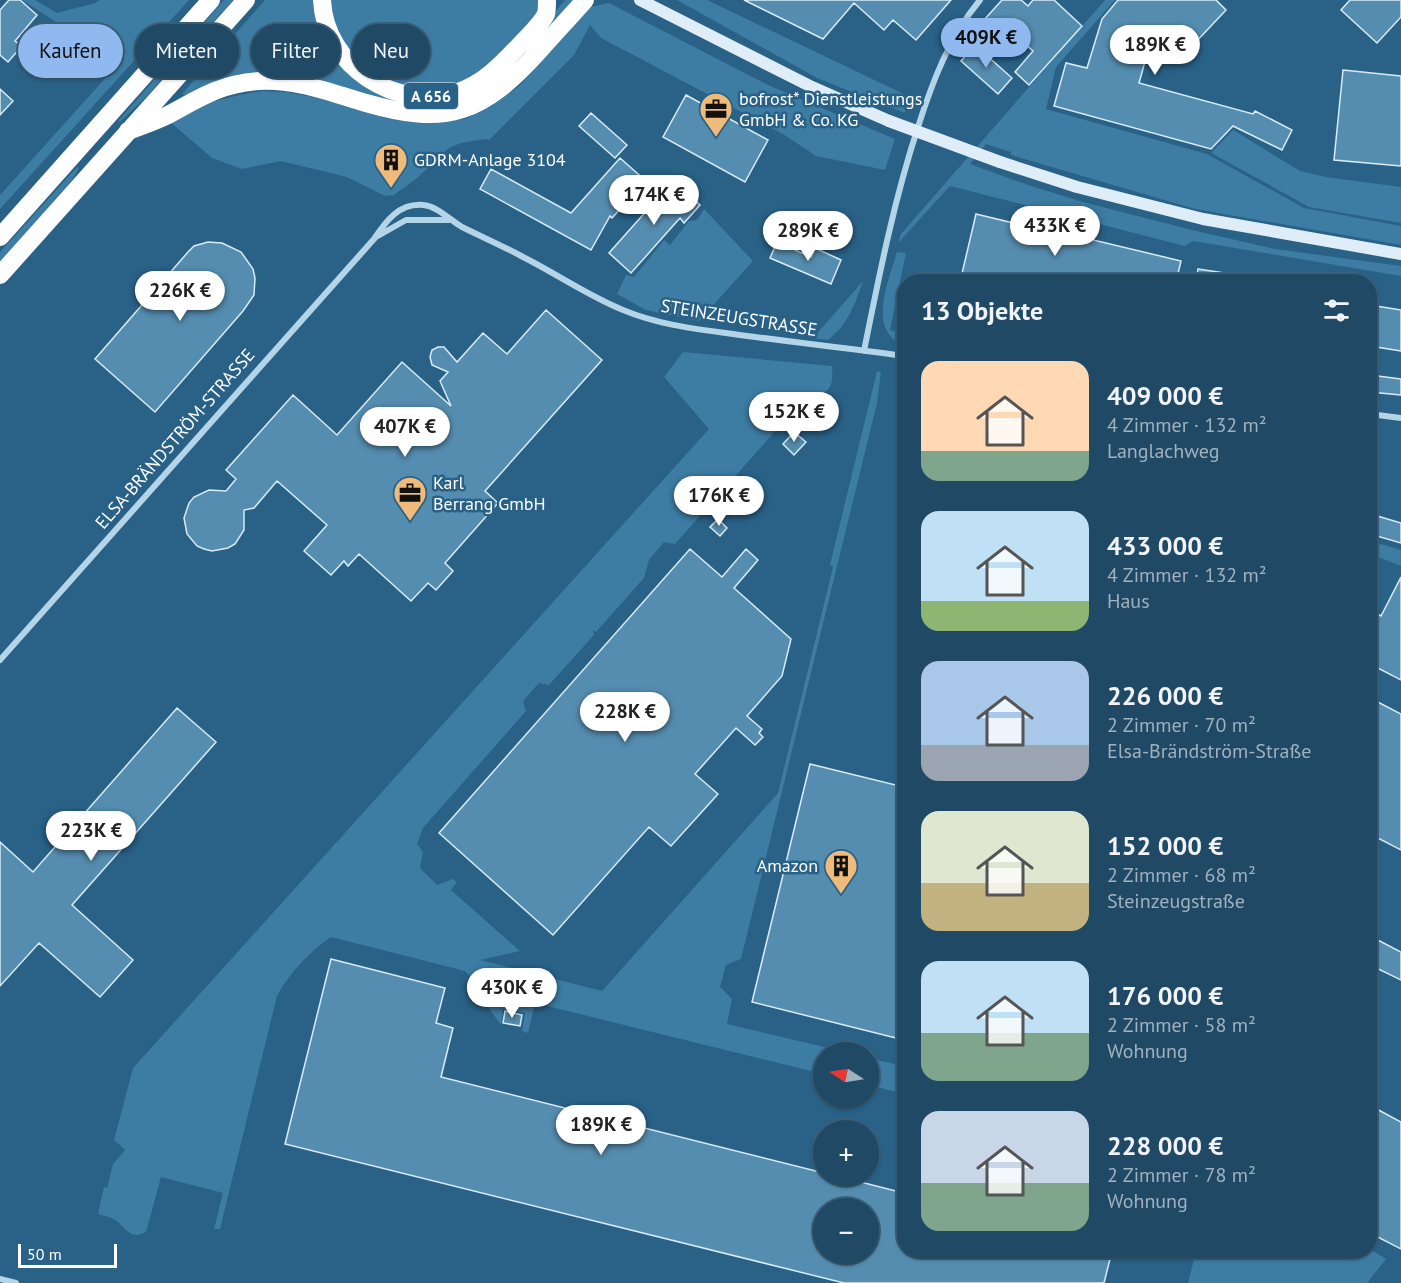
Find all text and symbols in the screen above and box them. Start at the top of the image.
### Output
pin: 409K € [937,18,1035,69]
chip: Kaufen [18,24,123,78]
chip: Mieten [135,24,239,78]
chip: Filter [251,24,340,78]
chip: Neu [352,24,430,78]
text: 409K € [955,24,1017,50]
pin: 189K € [1106,25,1204,76]
text: 189K € [1124,31,1186,57]
road number: A 656 [404,83,458,109]
place label: bofrost* Dienstleistungs GmbH & Co. KG [739,87,922,131]
office icon: bofrost* Dienstleistungs GmbH & Co. KG [698,91,734,138]
building icon: GDRM-Anlage 3104 [373,142,409,189]
place label: GDRM-Anlage 3104 [414,148,566,171]
pin: 174K € [605,175,703,226]
text: 174K € [623,181,685,207]
pin: 433K € [1006,206,1104,257]
pin: 289K € [759,211,857,262]
text: 433K € [1024,212,1086,238]
text: 289K € [777,217,839,243]
pin: 226K € [131,271,229,322]
text: 226K € [149,277,211,303]
street label: STEINZEUGSTRASSE [659,294,819,341]
text: 13 Objekte [921,294,1043,327]
icon: filters [1320,294,1353,327]
street label: ELSA-BRÄNDSTRÖM-STRASSE [90,344,259,534]
text: 409 000 € [1107,379,1223,412]
icon: home [969,385,1041,457]
pin: 152K € [745,392,843,443]
text: 152K € [763,398,825,424]
pin: 407K € [356,407,454,458]
text: 4 Zimmer · 132 m² [1107,412,1267,438]
text: 407K € [374,413,436,439]
text: Langlachweg [1107,438,1219,464]
place label: Karl Berrang GmbH [433,471,546,515]
office icon: Karl Berrang GmbH [392,475,428,522]
pin: 176K € [670,476,768,527]
text: 176K € [688,482,750,508]
text: 433 000 € [1107,529,1223,562]
icon: home [969,535,1041,607]
text: 4 Zimmer · 132 m² [1107,562,1267,588]
text: Haus [1107,588,1150,614]
text: 226 000 € [1107,679,1223,712]
icon: home [969,685,1041,757]
pin: 228K € [576,692,674,743]
text: 228K € [594,698,656,724]
text: 2 Zimmer · 70 m² [1107,712,1256,738]
text: Elsa-Brändström-Straße [1107,738,1311,764]
pin: 223K € [42,811,140,862]
text: 223K € [60,817,122,843]
text: 152 000 € [1107,829,1223,862]
icon: home [969,835,1041,907]
building icon: Amazon [823,848,859,895]
place label: Amazon [757,854,818,877]
text: 2 Zimmer · 68 m² [1107,862,1256,888]
text: Steinzeugstraße [1107,888,1245,914]
pin: 430K € [463,968,561,1019]
text: 430K € [481,974,543,1000]
text: 176 000 € [1107,979,1223,1012]
icon: home [969,985,1041,1057]
text: 2 Zimmer · 58 m² [1107,1012,1256,1038]
text: Wohnung [1107,1038,1188,1064]
north arrow [813,1042,879,1108]
map controls [813,1042,879,1264]
pin: 189K € [552,1105,650,1156]
text: 189K € [570,1111,632,1137]
button: + [813,1120,879,1186]
text: 228 000 € [1107,1129,1223,1162]
icon: home [969,1135,1041,1207]
text: 2 Zimmer · 78 m² [1107,1162,1256,1188]
text: Wohnung [1107,1188,1188,1214]
button: − [813,1198,879,1264]
scale bar [18,1241,117,1268]
text: 50 m [27,1244,62,1264]

